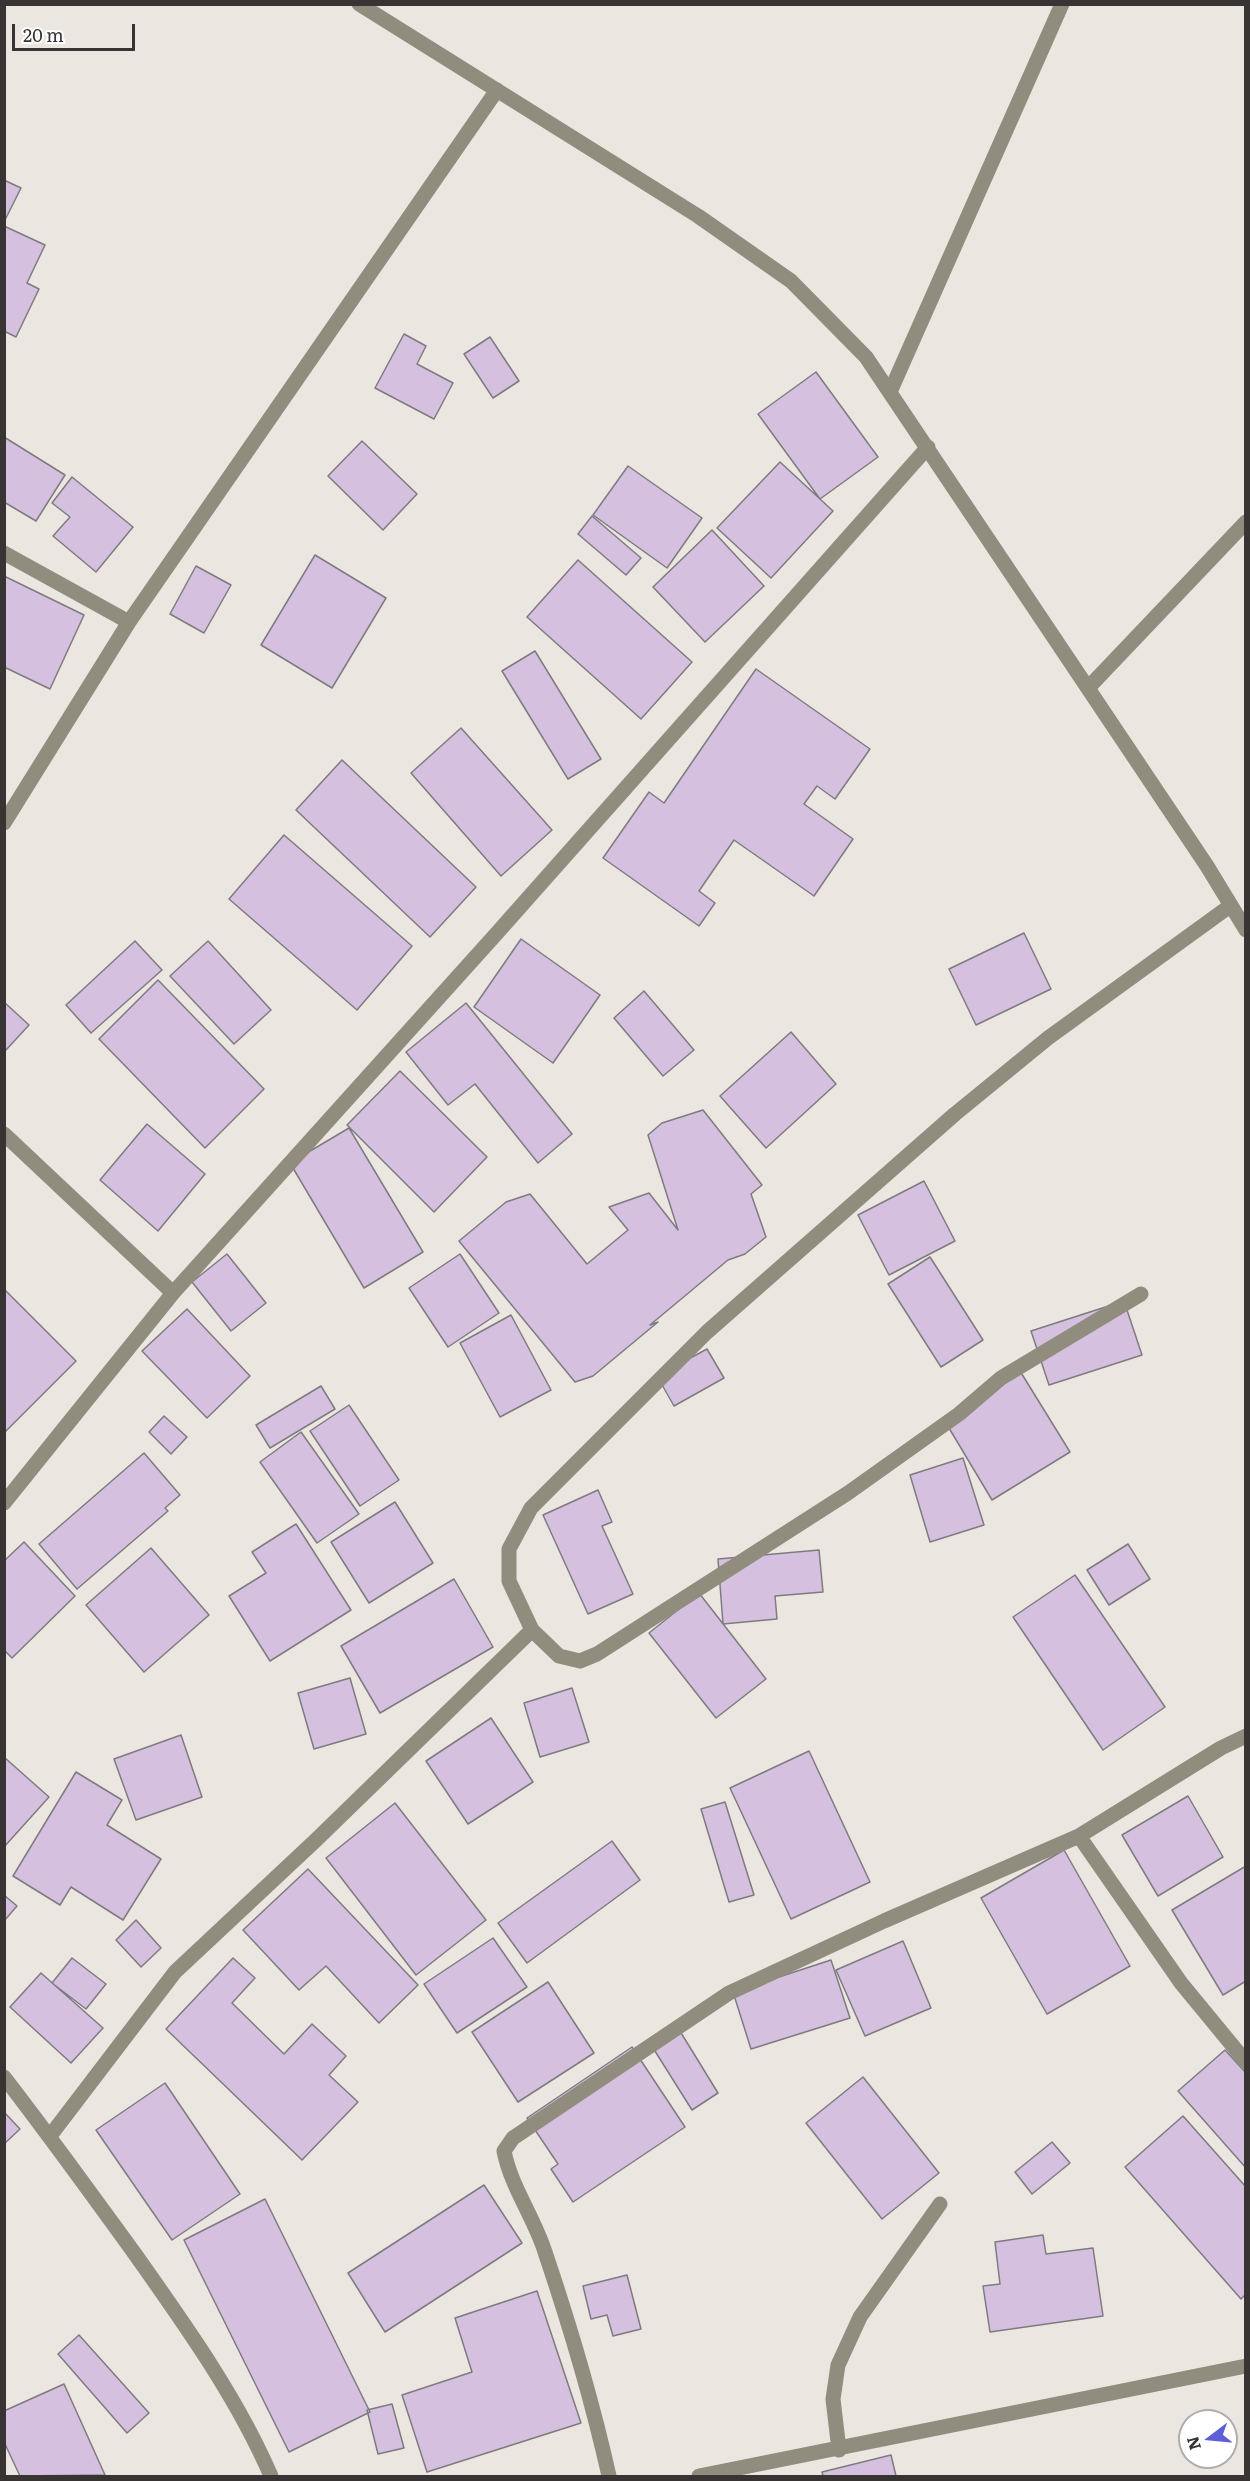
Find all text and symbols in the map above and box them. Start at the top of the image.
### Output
scale bar [15,12,138,50]
text: 20 m [23,21,64,48]
north arrow [1178,2409,1238,2469]
text: N [1179,2434,1206,2453]

